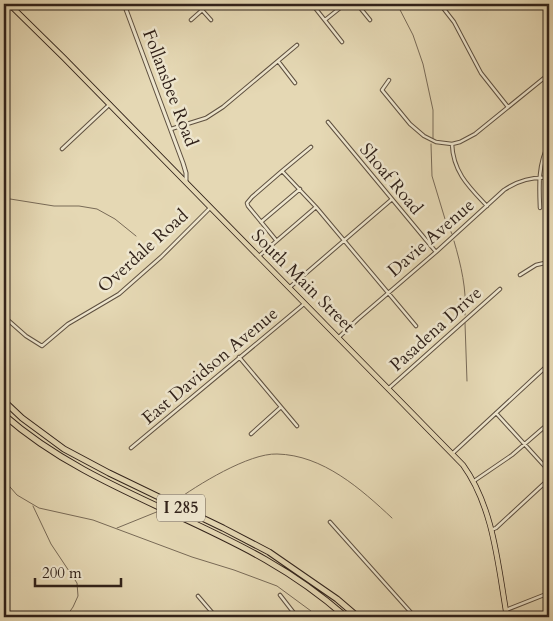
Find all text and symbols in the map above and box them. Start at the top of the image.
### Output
street label: Follansbee Road [136,26,204,151]
street label: Shoaf Road [354,138,429,220]
street label: Davie Avenue [382,193,480,283]
street label: Overdale Road [92,203,194,298]
street label: South Main Street [246,224,361,339]
street label: Pasadena Drive [384,281,488,377]
street label: East Davidson Avenue [137,302,283,430]
road number: I 285 [157,494,205,522]
scale bar [35,556,121,588]
text: 200 m [42,563,82,583]

